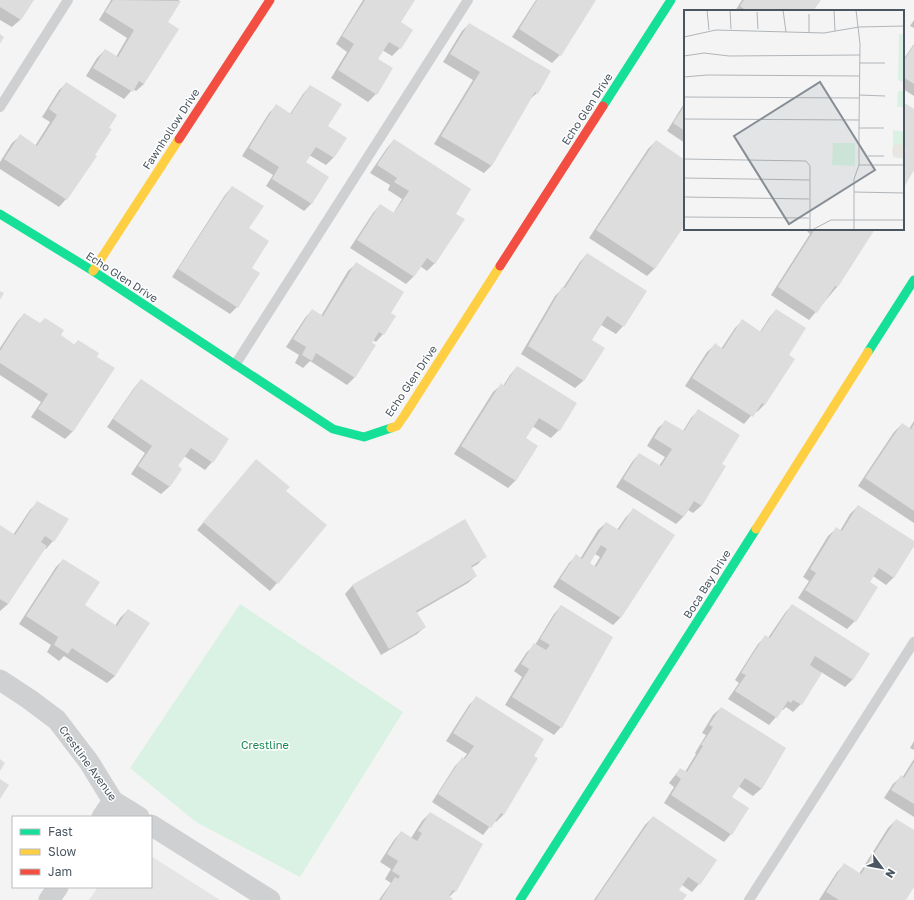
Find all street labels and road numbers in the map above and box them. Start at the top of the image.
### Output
street label: Echo Glen Drive [559,70,615,147]
street label: Fawnhollow Drive [140,86,202,172]
street label: Echo Glen Drive [84,249,161,305]
street label: Echo Glen Drive [382,343,439,419]
street label: Boca Bay Drive [680,547,733,620]
street label: Crestline Avenue [57,723,120,803]

